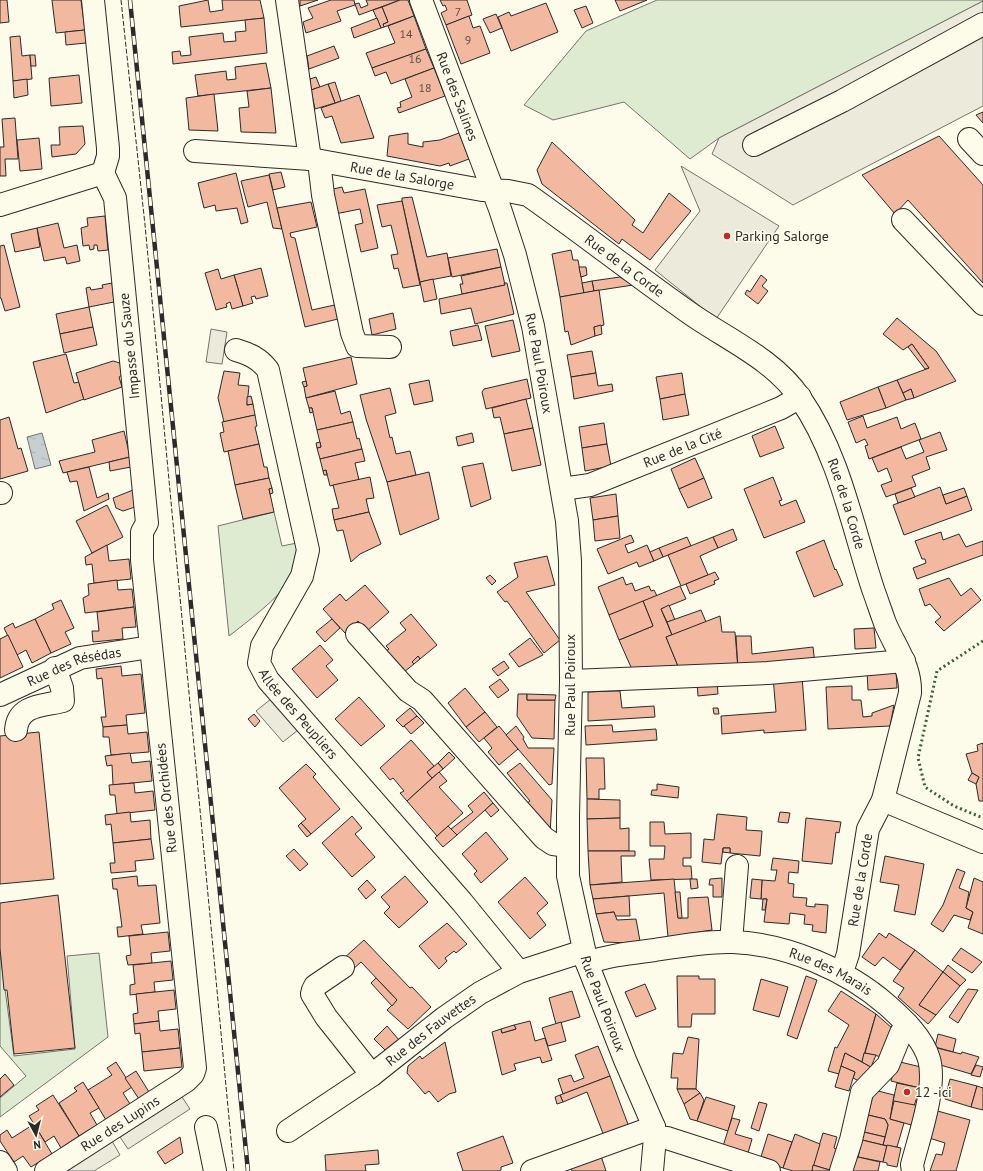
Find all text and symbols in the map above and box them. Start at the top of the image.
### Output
house number: 7 [455,4,461,19]
house number: 14 [399,26,413,41]
house number: 9 [465,32,471,47]
street label: Rue des Salines [432,49,482,144]
house number: 16 [408,51,422,66]
house number: 18 [418,80,432,95]
street label: Rue de la Salorge [349,157,456,194]
place label: Parking Salorge [735,227,829,245]
street label: Rue de la Corde [581,230,668,301]
marker: Parking Salorge [722,231,732,241]
street label: Impasse du Sauze [114,292,144,400]
street label: Rue Paul Poiroux [521,311,557,415]
street label: Rue de la Cité [640,424,724,472]
street label: Rue de la Corde [824,456,869,551]
street label: Rue Paul Poiroux [561,634,579,736]
street label: Rue des Résédas [24,643,122,690]
street label: Allée des Peupliers [255,666,342,763]
street label: Rue des Orchidées [151,742,181,854]
street label: Rue de la Corde [844,832,876,928]
street label: Rue des Marais [787,943,876,999]
street label: Rue Paul Poiroux [577,954,630,1055]
street label: Rue des Fauvettes [382,990,479,1070]
place label: 12 -ici [915,1083,952,1101]
marker: 12 -ici [902,1087,912,1097]
street label: Rue des Lupins [77,1091,163,1155]
north arrow [16,1115,56,1155]
text: N [33,1138,42,1152]

